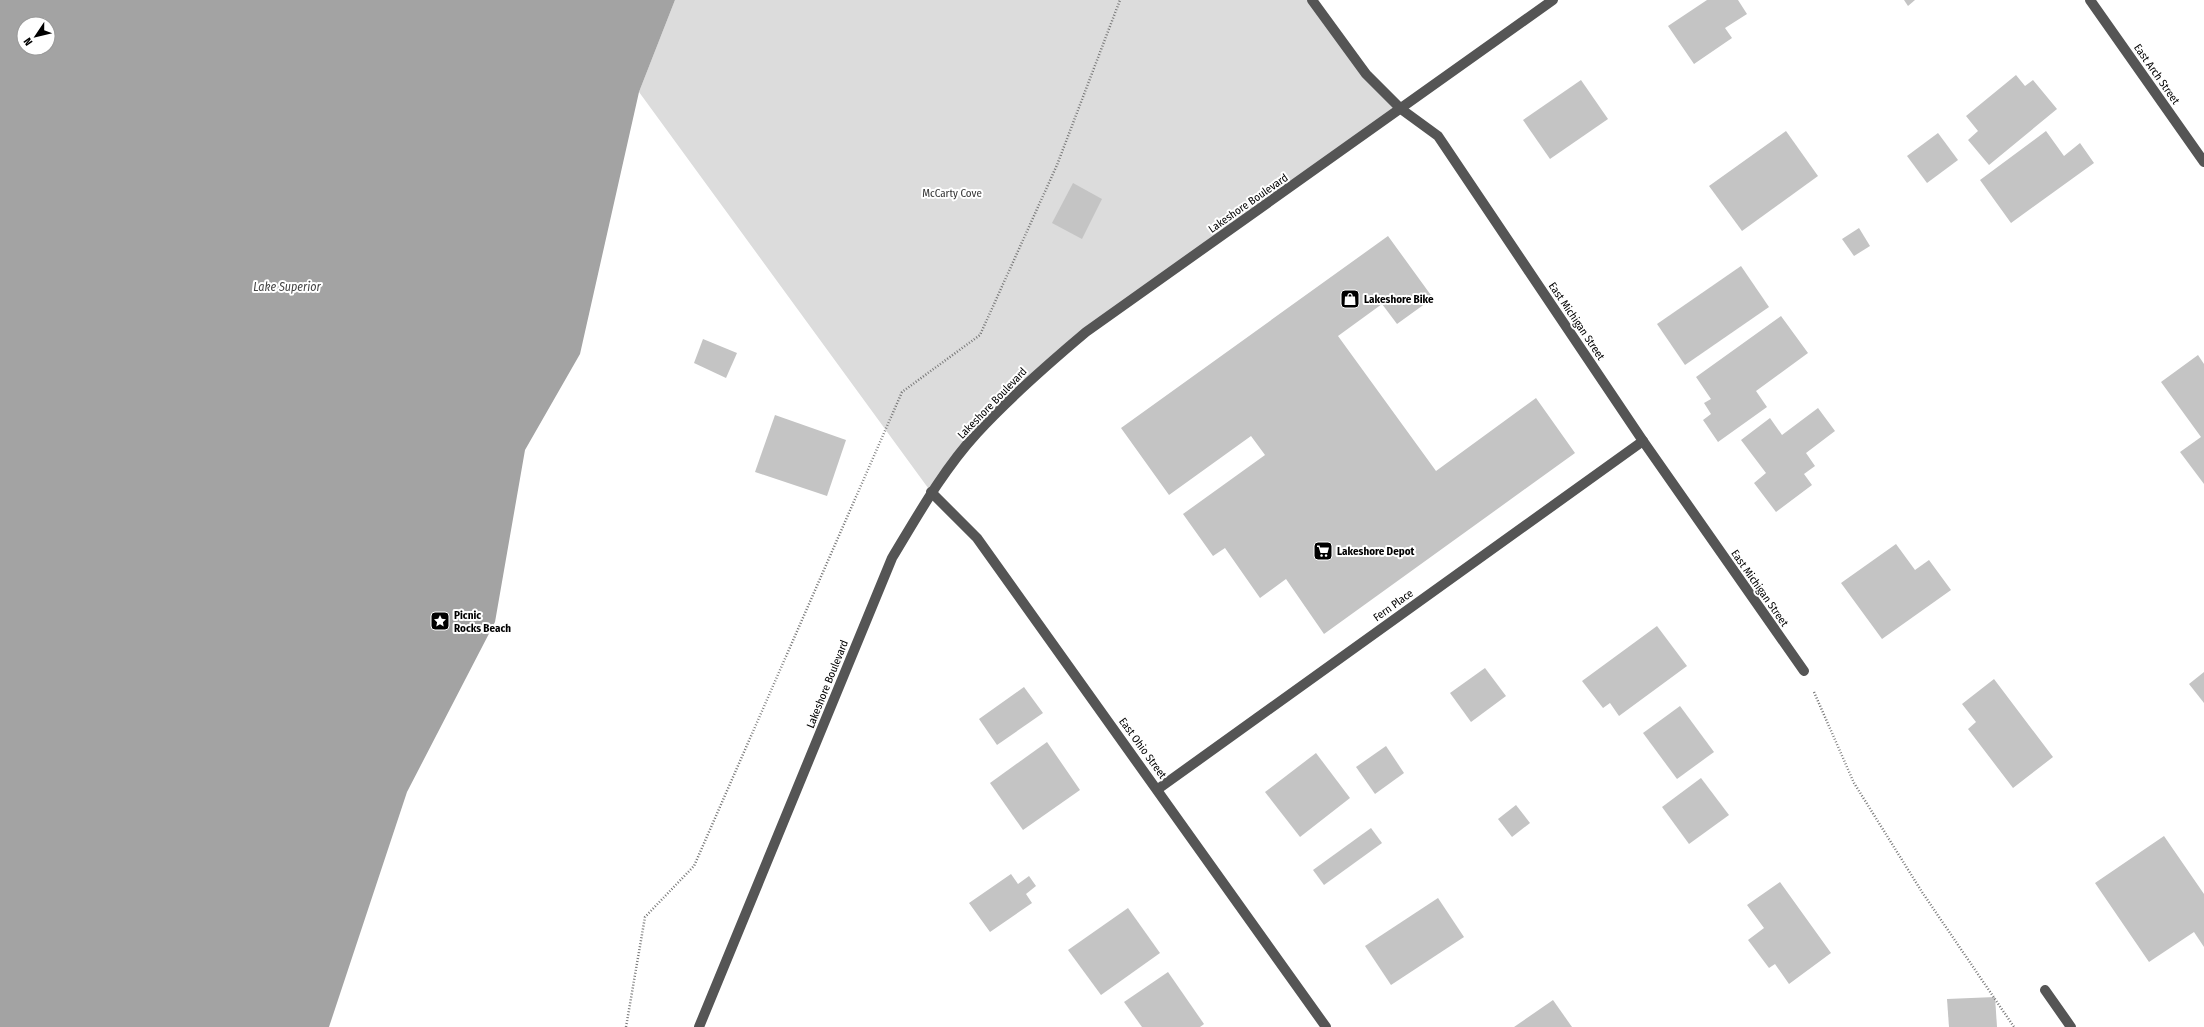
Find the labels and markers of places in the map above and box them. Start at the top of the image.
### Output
shop icon: Lakeshore Bike [1339,288,1361,310]
place label: Lakeshore Bike [1364,293,1434,306]
supermarket icon: Lakeshore Depot [1312,540,1334,562]
place label: Lakeshore Depot [1337,545,1415,558]
place label: Picnic Rocks Beach [454,609,511,635]
place icon: Picnic Rocks Beach [429,610,451,632]

